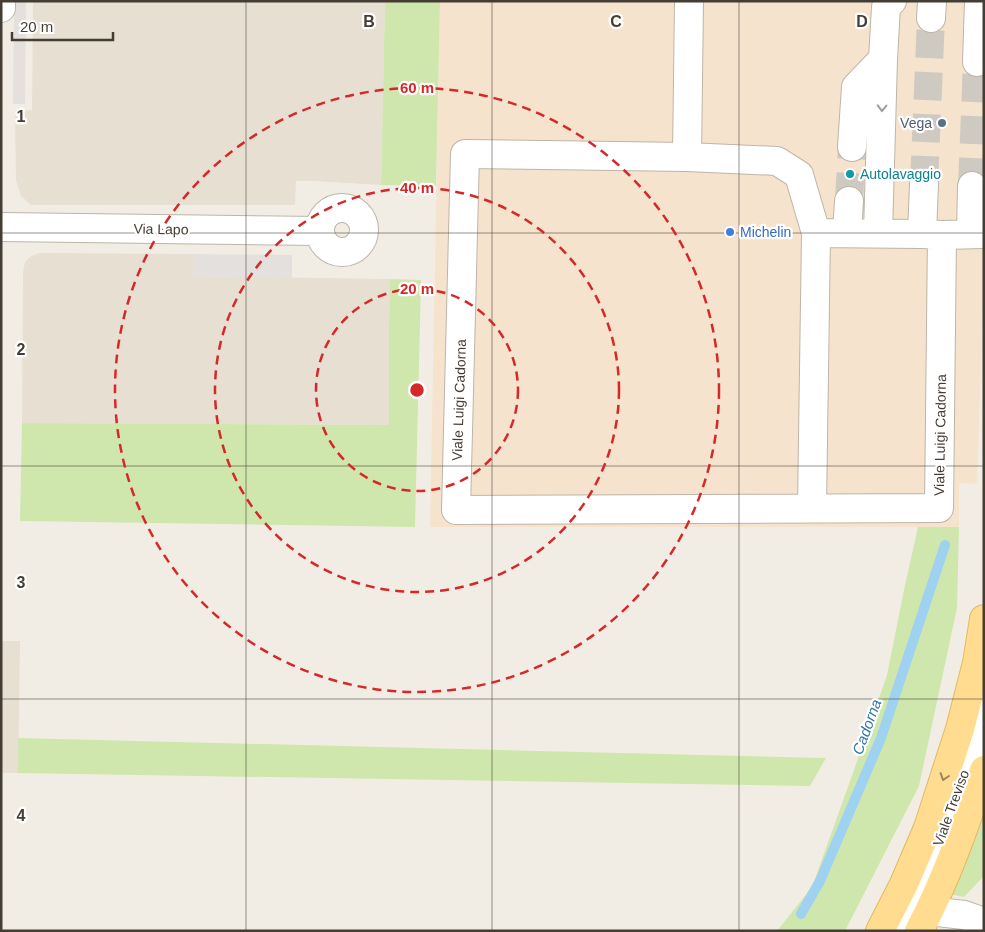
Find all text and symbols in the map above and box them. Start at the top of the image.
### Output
scale bar [12,10,114,42]
text: B [363,13,375,30]
text: C [610,13,622,30]
text: D [856,13,868,30]
text: 20 m [20,18,53,35]
text: 60 m [400,79,434,96]
one-way arrow [876,104,887,112]
text: 1 [17,108,26,125]
place label: Vega [900,115,932,131]
marker: Vega [936,117,948,129]
place label: Autolavaggio [860,166,941,182]
marker: Autolavaggio [844,168,856,180]
text: 40 m [400,179,434,196]
street label: Via Lapo [133,221,189,237]
place label: Michelin [740,224,791,240]
marker: Michelin [724,226,736,238]
text: 20 m [400,280,434,297]
street label: Viale Luigi Cadorna [449,339,469,461]
text: 2 [17,341,26,358]
street label: Viale Luigi Cadorna [931,374,949,496]
centre of rings [408,381,426,399]
text: 3 [17,574,26,591]
water label: Cadorna [849,697,884,757]
street label: Viale Treviso [930,768,972,848]
one-way arrow [940,772,950,781]
text: 4 [17,807,26,824]

